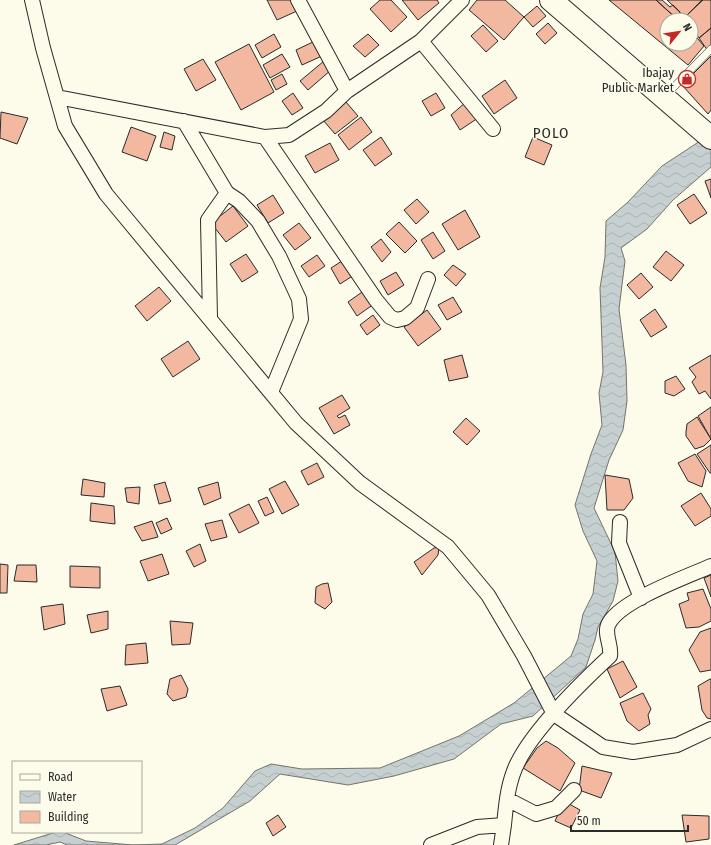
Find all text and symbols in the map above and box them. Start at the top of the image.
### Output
north arrow [659,12,699,52]
text: N [680,21,695,33]
place label: Ibajay Public Market [602,65,675,95]
shop icon: Ibajay Public Market [677,69,697,89]
district label: POLO [533,124,569,142]
legend [12,761,142,833]
text: Road [48,770,73,784]
text: Water [48,790,77,804]
scale bar [571,807,688,833]
text: Building [48,810,89,824]
text: 50 m [577,814,601,828]

